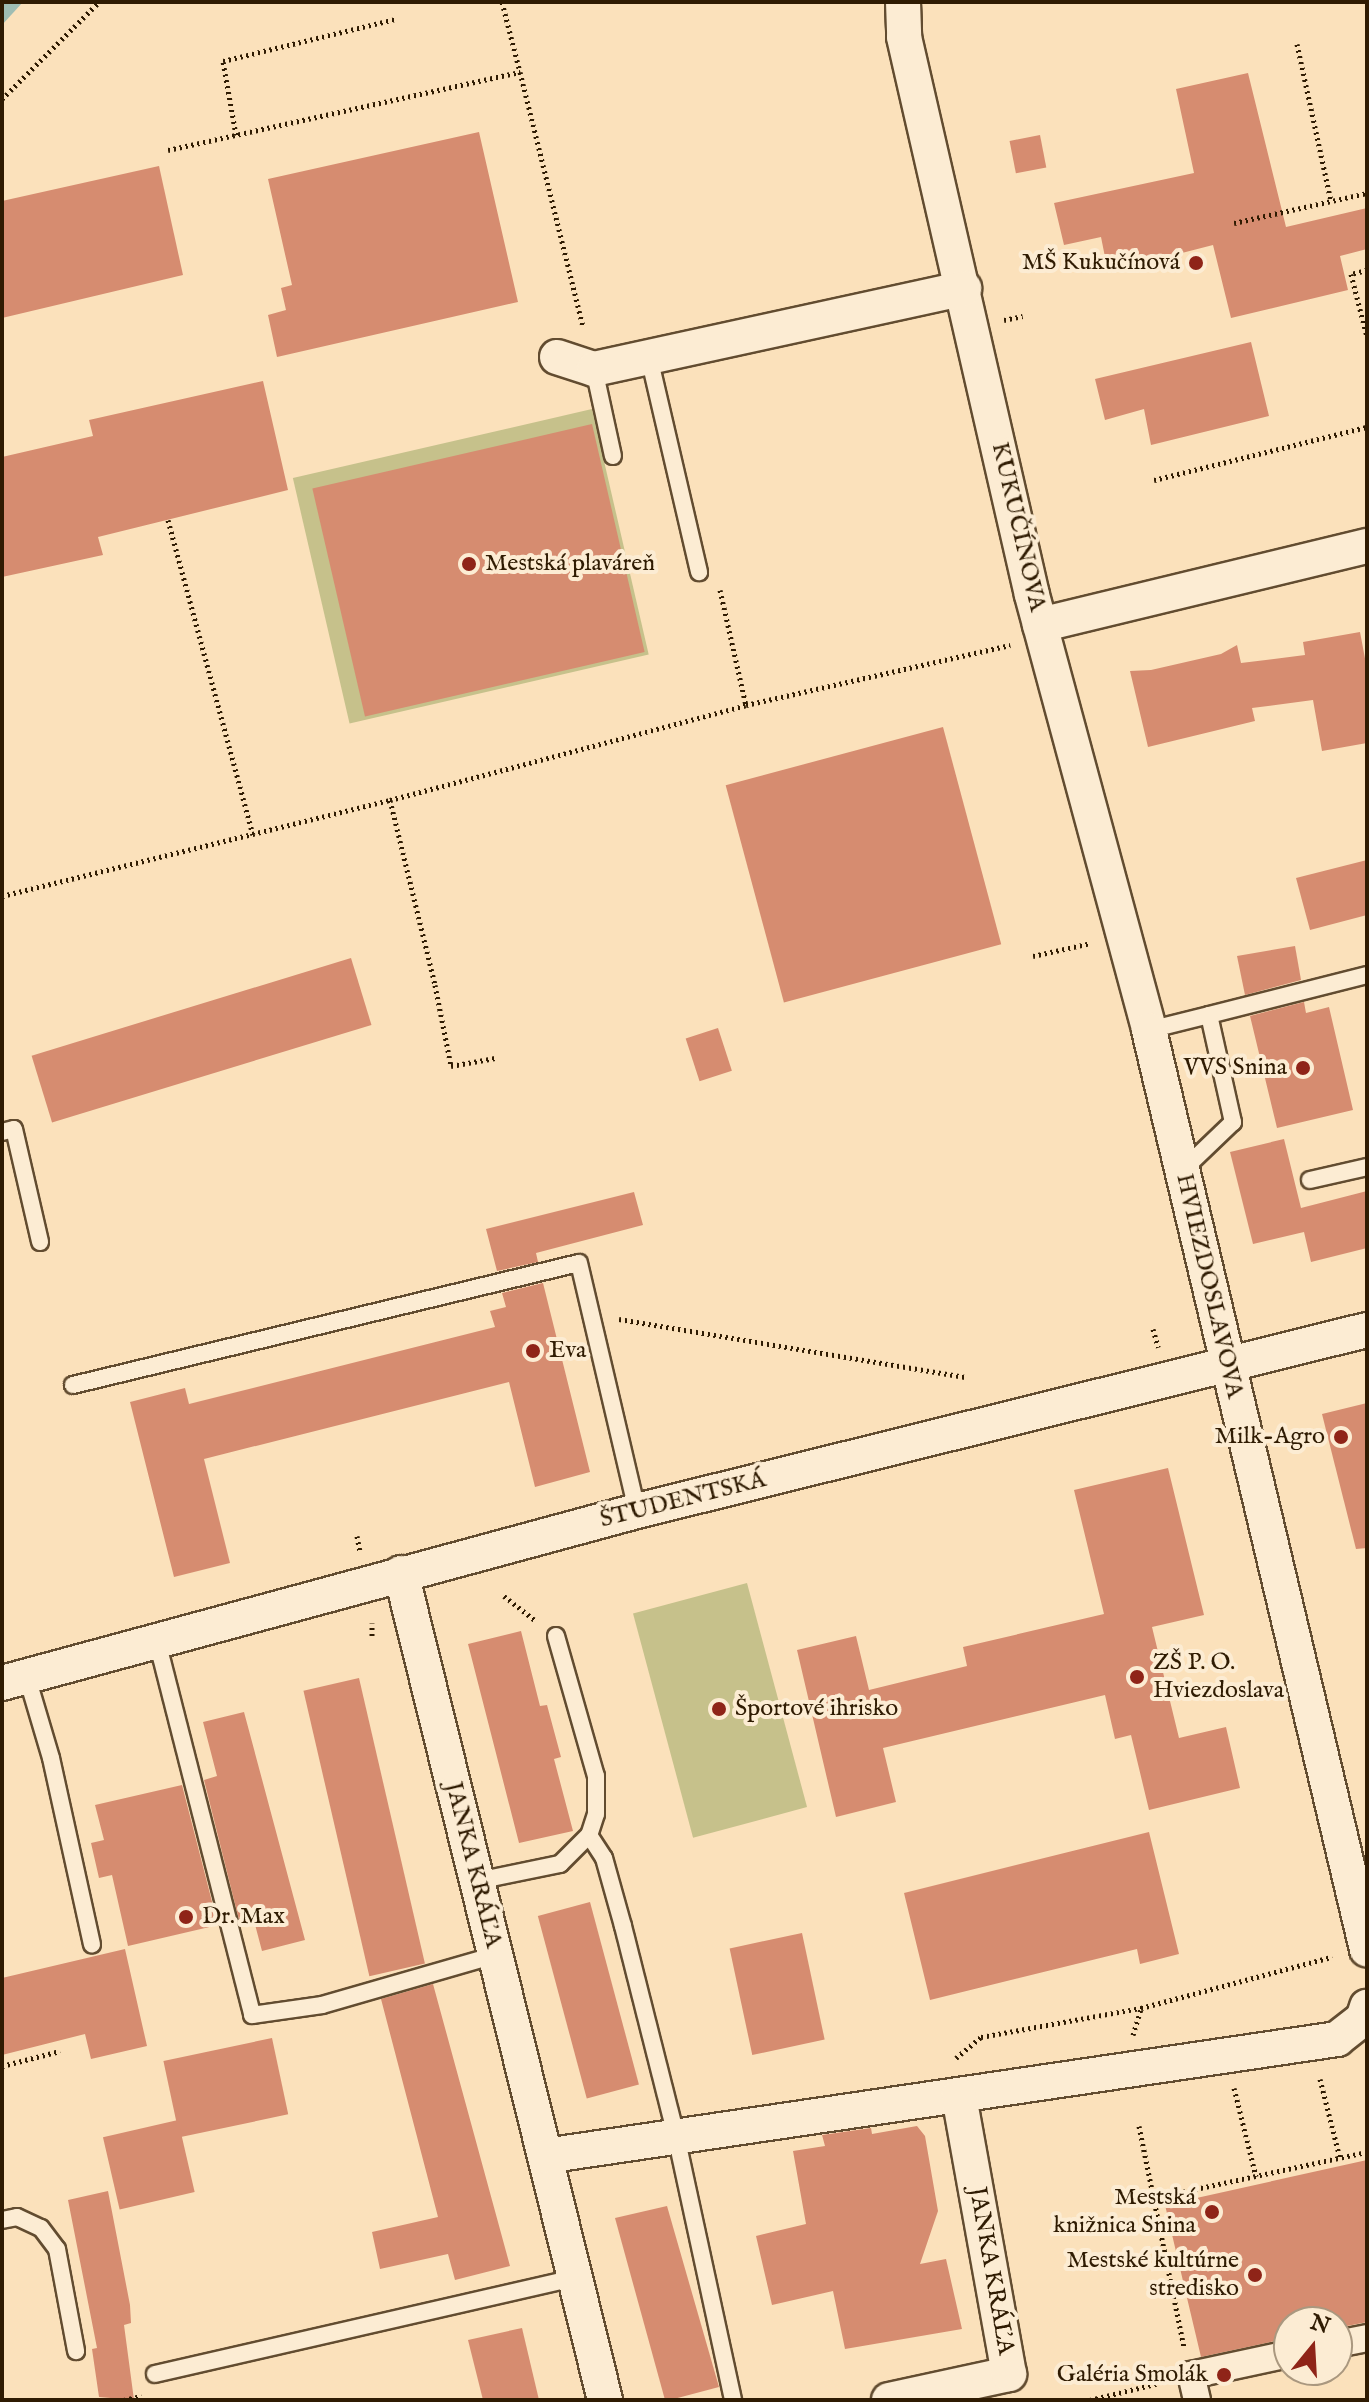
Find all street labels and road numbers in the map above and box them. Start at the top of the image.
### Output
street label: KUKUČÍNOVA [985,440,1051,614]
street label: HVIEZDOSLAVOVA [1169,1171,1249,1401]
street label: ŠTUDENTSKÁ [597,1465,769,1535]
street label: JANKA KRÁĽA [438,1779,508,1951]
street label: JANKA KRÁĽA [962,2185,1020,2357]

